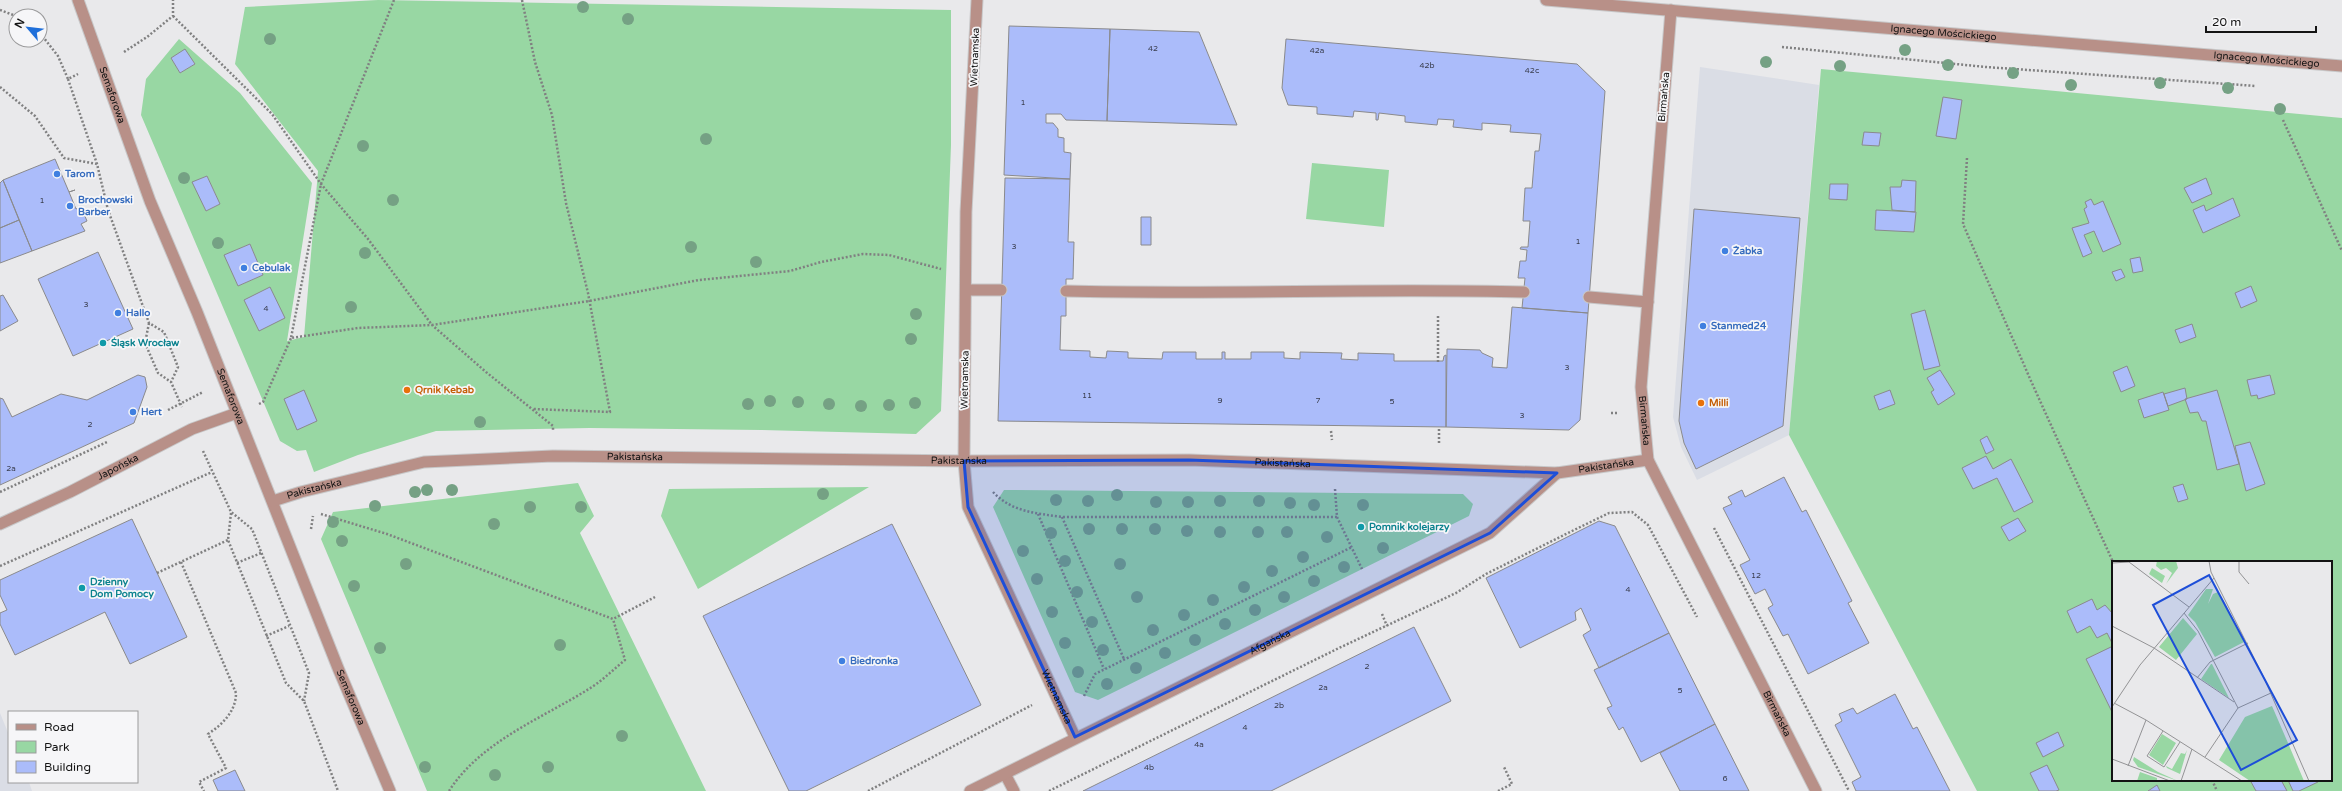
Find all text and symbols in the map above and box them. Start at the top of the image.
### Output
north arrow [8,8,48,48]
scale bar [2206,8,2316,34]
text: 20 m [2212,15,2241,29]
text: N [12,17,27,30]
street label: Ignacego Mościckiego [1890,23,1997,43]
street label: Wietnamska [968,27,982,87]
house number: 42 [1148,44,1158,53]
house number: 42a [1310,46,1324,55]
street label: Ignacego Mościckiego [2213,49,2320,70]
house number: 42b [1419,61,1435,70]
street label: Semaforowa [96,65,128,125]
house number: 42c [1525,66,1539,75]
street label: Birmańska [1656,72,1672,122]
house number: 1 [1020,98,1026,107]
place label: Tarom [64,168,95,180]
marker: Tarom [52,169,62,179]
place label: Brochowski Barber [78,194,133,218]
house number: 1 [39,196,45,205]
marker: Brochowski Barber [65,201,75,211]
house number: 1 [1575,237,1581,246]
house number: 3 [1011,242,1017,251]
place label: Żabka [1733,245,1763,257]
marker: Żabka [1720,246,1730,256]
place label: Cebulak [252,262,291,274]
marker: Cebulak [239,263,249,273]
house number: 3 [83,300,89,309]
house number: 4 [263,304,269,313]
place label: Hallo [126,307,150,319]
marker: Hallo [113,308,123,318]
place label: Stanmed24 [1711,320,1767,332]
marker: Stanmed24 [1698,321,1708,331]
place label: Śląsk Wrocław [111,337,179,349]
marker: Śląsk Wrocław [98,338,108,348]
street label: Wietnamska [958,351,972,409]
house number: 3 [1564,363,1570,372]
street label: Semaforowa [214,367,247,426]
place label: Qrnik Kebab [415,384,475,396]
marker: Qrnik Kebab [402,385,412,395]
house number: 11 [1082,391,1092,400]
street label: Birmańska [1636,395,1653,446]
house number: 9 [1217,396,1223,405]
house number: 7 [1315,396,1321,405]
house number: 5 [1389,397,1395,406]
place label: Milli [1709,397,1729,409]
marker: Milli [1696,398,1706,408]
place label: Hert [141,406,162,418]
marker: Hert [128,407,138,417]
house number: 3 [1519,411,1525,420]
house number: 2 [87,420,93,429]
street label: Pakistańska [607,451,663,463]
street label: Japońska [95,452,141,483]
street label: Pakistańska [931,455,987,467]
street label: Pakistańska [1254,456,1311,470]
street label: Pakistańska [1577,456,1635,476]
house number: 2a [6,464,16,473]
street label: Pakistańska [285,476,343,502]
place label: Pomnik kolejarzy [1369,521,1450,533]
marker: Pomnik kolejarzy [1356,522,1366,532]
inset map [2112,561,2332,781]
house number: 12 [1751,571,1761,580]
place label: Dzienny Dom Pomocy [90,576,154,600]
marker: Dzienny Dom Pomocy [77,583,87,593]
house number: 4 [1625,585,1631,594]
street label: Afgańska [1247,627,1293,657]
place label: Biedronka [850,655,899,667]
marker: Biedronka [837,656,847,666]
house number: 2 [1364,662,1370,671]
street label: Semaforowa [333,668,368,727]
street label: Wietnamska [1039,668,1074,726]
house number: 2a [1318,683,1328,692]
house number: 5 [1677,686,1683,695]
street label: Birmańska [1760,689,1793,739]
house number: 2b [1274,701,1284,710]
legend [8,711,138,783]
text: Road [44,720,74,734]
house number: 4 [1242,723,1248,732]
text: Park [44,740,70,754]
house number: 4a [1194,740,1204,749]
text: Building [44,760,91,774]
house number: 4b [1144,763,1154,772]
house number: 6 [1722,774,1728,783]

